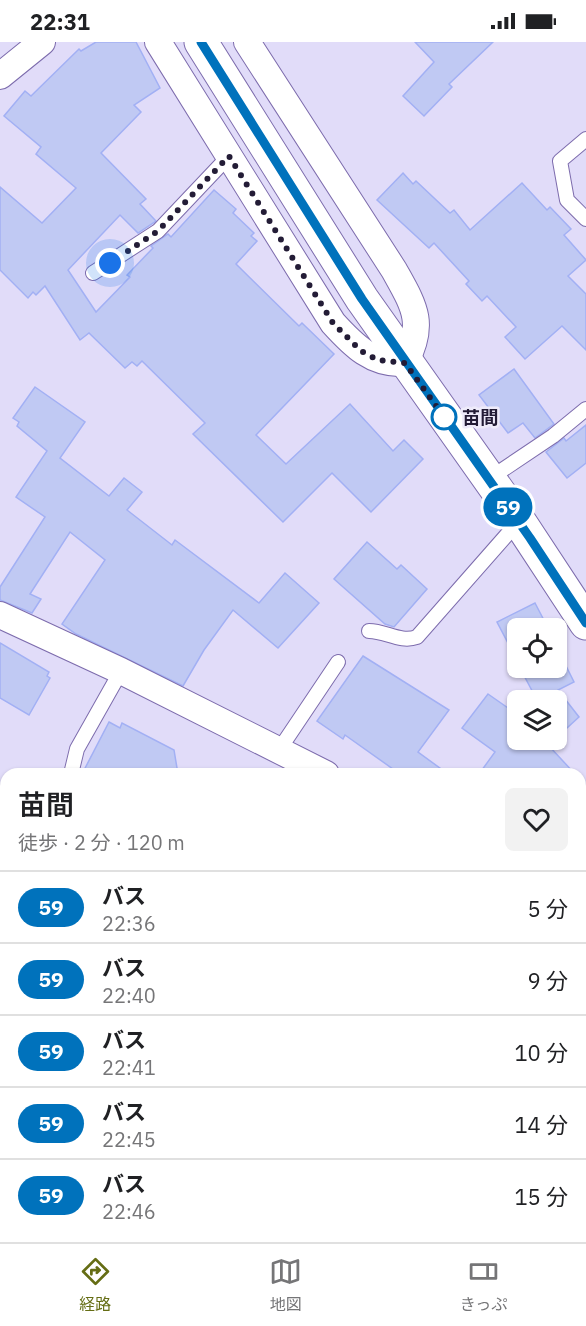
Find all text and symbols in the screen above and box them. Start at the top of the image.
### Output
text: 22:31 [30,7,90,36]
your location [95,248,125,278]
marker: 苗間 [431,404,457,430]
place label: 苗間 [462,406,498,429]
line badge: 59 [481,488,535,526]
text: 59 [495,493,521,521]
map controls [507,618,567,750]
button: locate [507,618,567,678]
button: layers [507,690,567,750]
text: 苗間 [18,786,74,823]
button: heart [505,788,568,851]
text: 徒歩 · 2 分 · 120 m [18,829,185,856]
text: バス [102,881,146,910]
text: 59 [38,893,64,921]
text: 5 分 [528,894,568,923]
text: 22:36 [102,910,156,937]
text: バス [102,953,146,982]
text: 59 [38,965,64,993]
text: 9 分 [528,966,568,995]
text: 22:40 [102,982,156,1009]
text: バス [102,1025,146,1054]
text: 59 [38,1037,64,1065]
text: 10 分 [514,1038,568,1067]
text: 22:41 [102,1054,156,1081]
text: バス [102,1097,146,1126]
text: 59 [38,1109,64,1137]
text: 14 分 [514,1110,568,1139]
text: 22:45 [102,1126,156,1153]
text: バス [102,1169,146,1198]
text: 59 [38,1181,64,1209]
text: 15 分 [514,1182,568,1211]
text: 22:46 [102,1198,156,1225]
tab: 経路 [79,1255,112,1315]
tab: 地図 [269,1255,302,1315]
tab: きっぷ [460,1255,507,1315]

